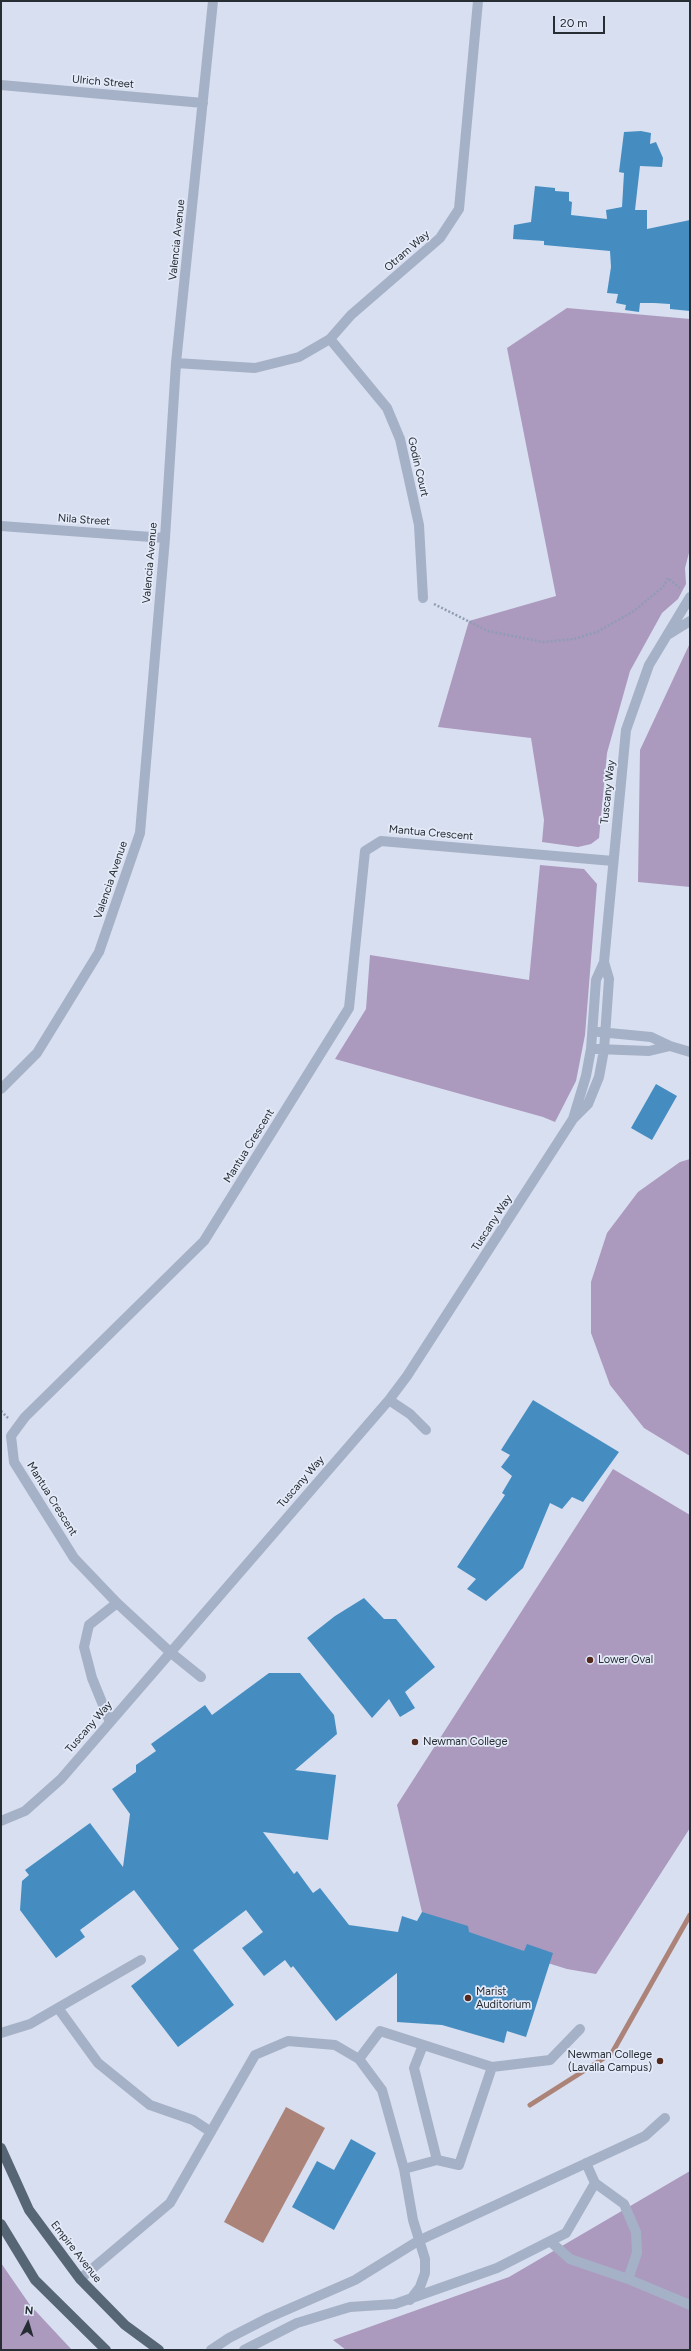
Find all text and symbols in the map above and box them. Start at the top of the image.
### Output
scale bar [555,8,607,34]
text: 20 m [560,16,588,30]
street label: Ulrich Street [72,73,134,91]
street label: Valencia Avenue [166,199,188,281]
street label: Otram Way [382,228,432,274]
street label: Godin Court [405,436,431,498]
street label: Nila Street [57,512,111,528]
street label: Valencia Avenue [140,522,160,604]
street label: Tuscany Way [598,759,618,825]
street label: Mantua Crescent [388,823,474,843]
street label: Valencia Avenue [92,839,130,921]
street label: Mantua Crescent [221,1107,277,1185]
street label: Tuscany Way [469,1192,515,1254]
street label: Tuscany Way [275,1453,327,1511]
street label: Mantua Crescent [24,1460,80,1538]
place label: Lower Oval [598,1653,653,1667]
marker: Lower Oval [585,1655,595,1665]
street label: Tuscany Way [63,1698,115,1756]
place label: Newman College [423,1735,507,1749]
marker: Newman College [410,1737,420,1747]
place label: Marist Auditorium [476,1985,531,2011]
marker: Marist Auditorium [463,1993,473,2003]
place label: Newman College (Lavalla Campus) [568,2048,652,2074]
marker: Newman College (Lavalla Campus) [655,2056,665,2066]
street label: Empire Avenue [48,2219,104,2285]
north arrow [8,2303,48,2343]
text: N [24,2304,34,2317]

